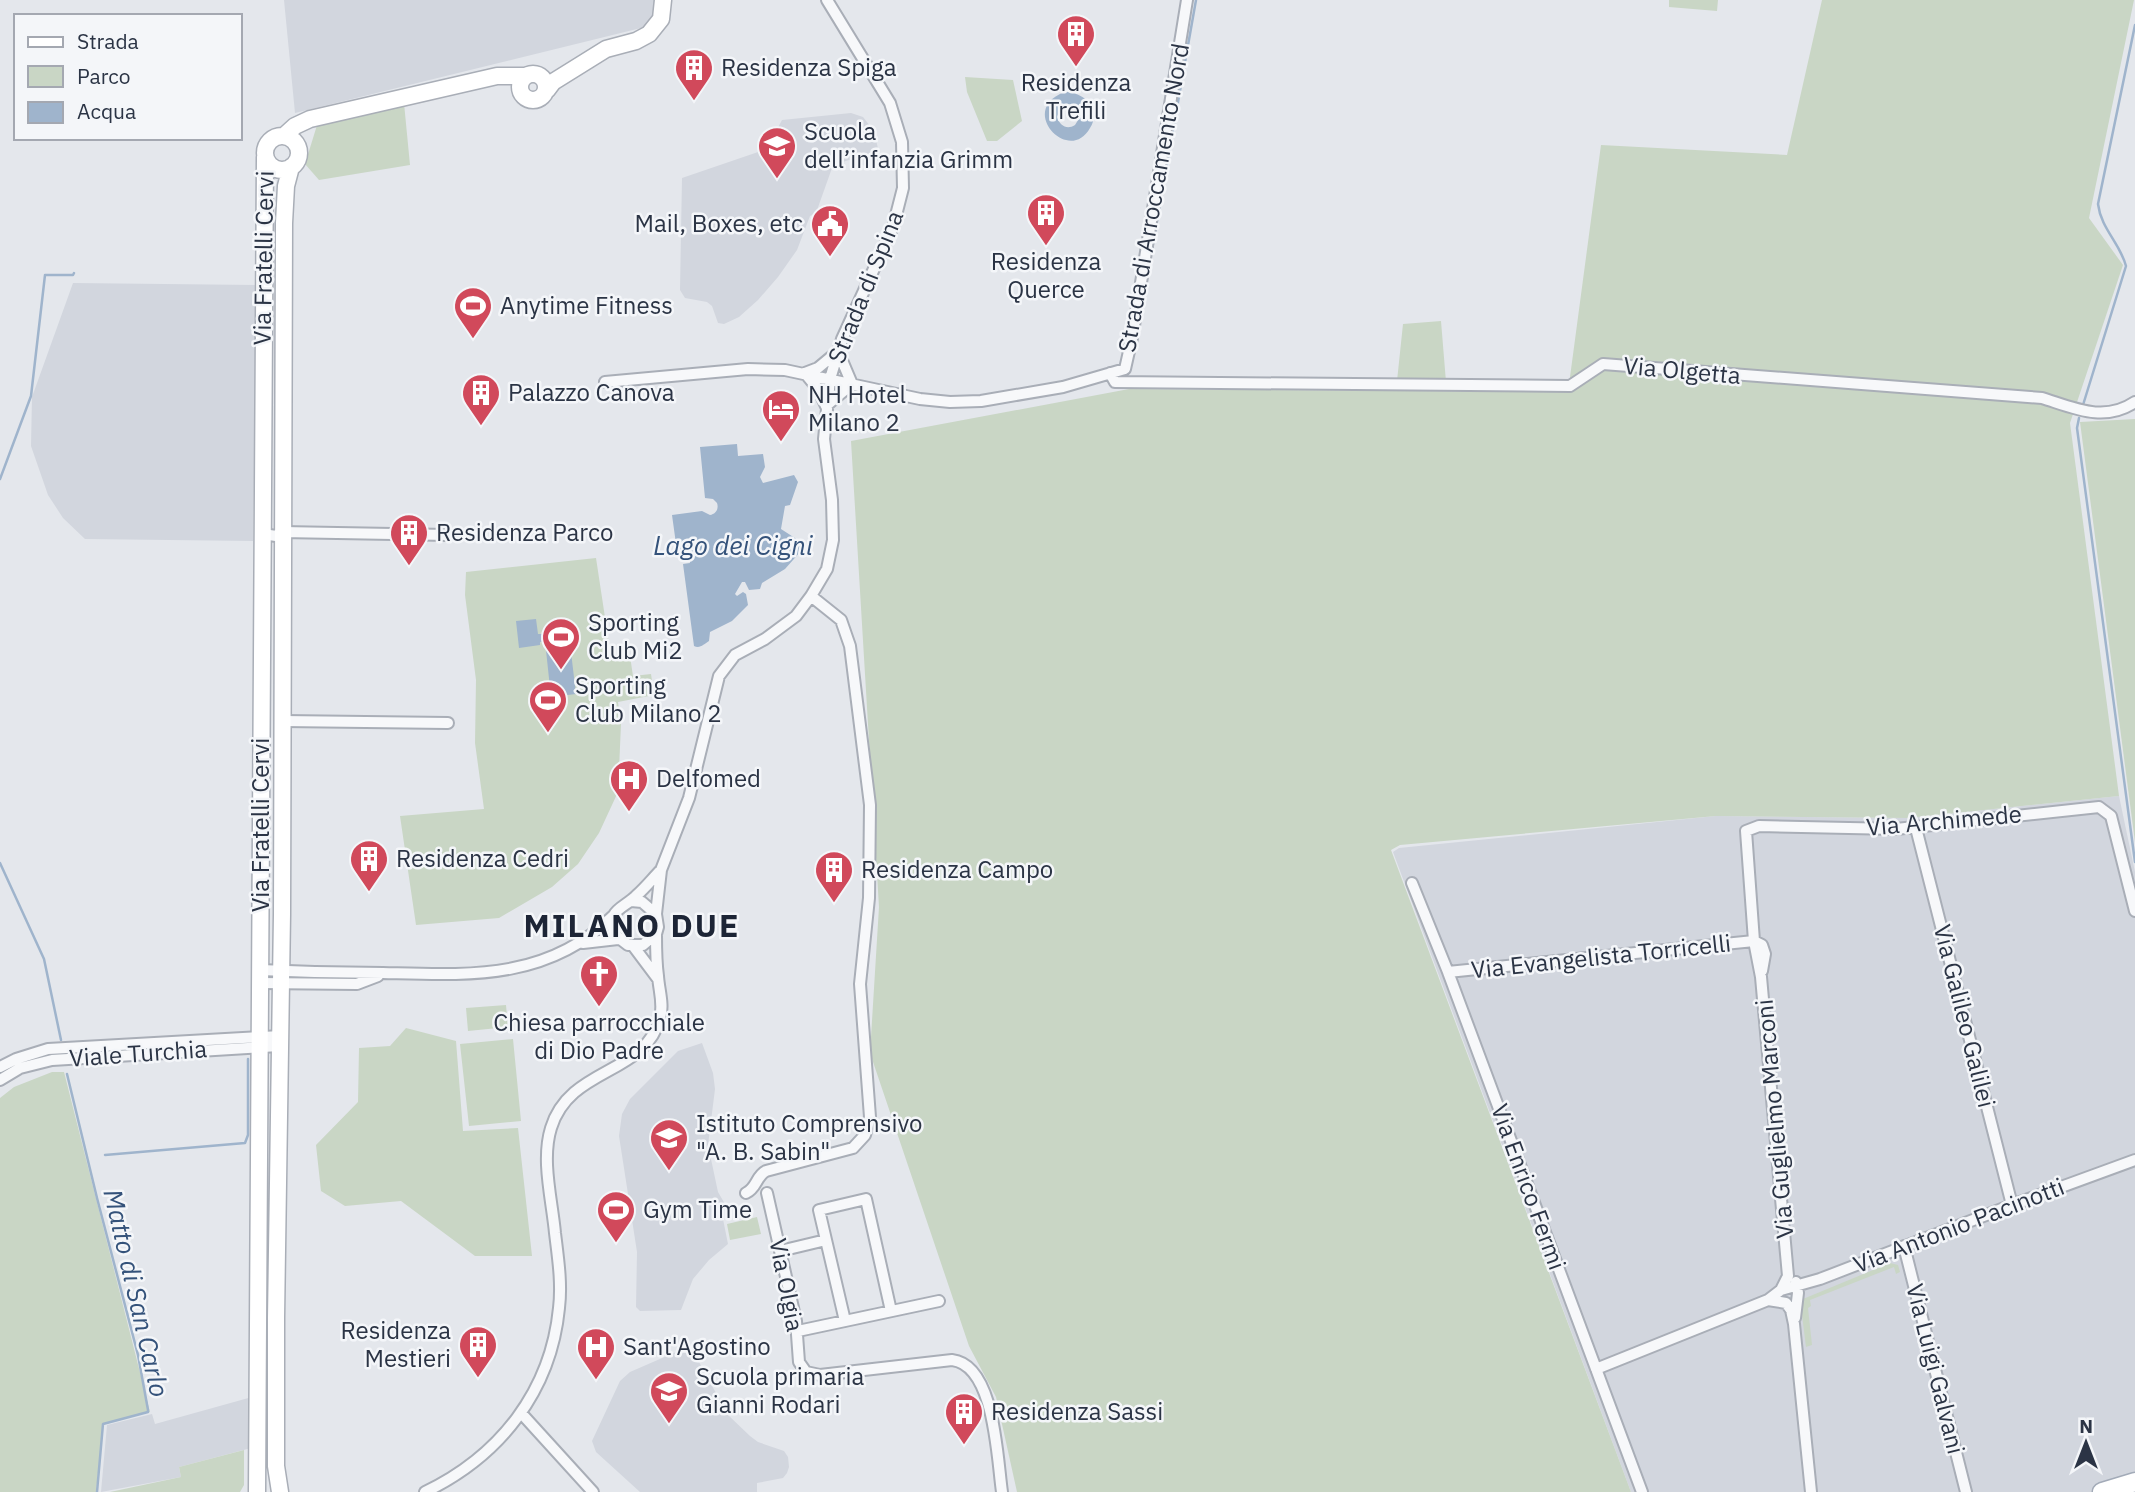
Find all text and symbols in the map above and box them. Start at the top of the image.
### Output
building icon: Residenza Trefili [1055,13,1097,68]
legend [14,14,242,140]
text: Strada [77,27,139,55]
street label: Strada di Arroccamento Nord [1110,41,1196,355]
building icon: Residenza Spiga [673,47,715,102]
place label: Residenza Spiga [721,51,897,83]
text: Parco [77,62,131,90]
place label: Residenza Trefili [1021,66,1131,126]
text: Acqua [77,97,136,125]
place label: Scuola dell’infanzia Grimm [804,115,1013,175]
school or university icon: Scuola dell’infanzia Grimm [756,125,798,180]
street label: Via Fratelli Cervi [245,170,281,346]
building icon: Residenza Querce [1025,192,1067,247]
public building icon: Mail, Boxes, etc [809,203,851,258]
street label: Strada di Spina [820,205,910,368]
place label: Mail, Boxes, etc [635,207,803,239]
place label: Residenza Querce [991,245,1101,305]
sports icon: Anytime Fitness [452,285,494,340]
place label: Anytime Fitness [500,289,673,321]
street label: Via Olgetta [1622,349,1742,391]
building icon: Palazzo Canova [460,372,502,427]
place label: Palazzo Canova [508,376,675,408]
place label: NH Hotel Milano 2 [808,378,906,438]
hotel icon: NH Hotel Milano 2 [760,388,802,443]
building icon: Residenza Parco [388,512,430,567]
place label: Residenza Parco [436,516,613,548]
water label: Lago dei Cigni [653,528,813,562]
place label: Sporting Club Mi2 [588,606,683,666]
sports icon: Sporting Club Mi2 [540,616,582,671]
place label: Sporting Club Milano 2 [575,669,722,729]
sports icon: Sporting Club Milano 2 [527,679,569,734]
street label: Via Fratelli Cervi [244,738,276,912]
hospital icon: Delfomed [608,758,650,813]
place label: Delfomed [656,762,761,794]
street label: Via Archimede [1865,797,2023,843]
building icon: Residenza Cedri [348,838,390,893]
place label: Residenza Cedri [396,842,569,874]
building icon: Residenza Campo [813,849,855,904]
place label: Residenza Campo [861,853,1053,885]
district label: MILANO DUE [524,904,740,946]
street label: Via Galileo Galilei [1927,921,2003,1111]
street label: Via Evangelista Torricelli [1469,926,1732,986]
church icon: Chiesa parrocchiale di Dio Padre [578,953,620,1008]
street label: Via Guglielmo Marconi [1748,998,1800,1240]
place label: Chiesa parrocchiale di Dio Padre [493,1006,705,1066]
street label: Viale Turchia [68,1032,208,1074]
street label: Via Enrico Fermi [1484,1099,1574,1274]
place label: Istituto Comprensivo "A. B. Sabin" [696,1107,923,1167]
school or university icon: Istituto Comprensivo "A. B. Sabin" [648,1117,690,1172]
street label: Via Antonio Pacinotti [1849,1170,2069,1280]
water label: Matto di San Carlo [96,1185,177,1400]
sports icon: Gym Time [595,1189,637,1244]
place label: Gym Time [643,1193,752,1225]
street label: Via Olgia [762,1236,812,1334]
street label: Via Luigi Galvani [1899,1280,1973,1457]
place label: Residenza Mestieri [340,1314,451,1374]
building icon: Residenza Mestieri [457,1324,499,1379]
hospital icon: Sant'Agostino [575,1326,617,1381]
place label: Sant'Agostino [623,1330,771,1362]
place label: Scuola primaria Gianni Rodari [696,1360,864,1420]
school or university icon: Scuola primaria Gianni Rodari [648,1370,690,1425]
building icon: Residenza Sassi [943,1391,985,1446]
place label: Residenza Sassi [991,1395,1163,1427]
north arrow [2051,1408,2121,1478]
text: N [2079,1414,2093,1438]

